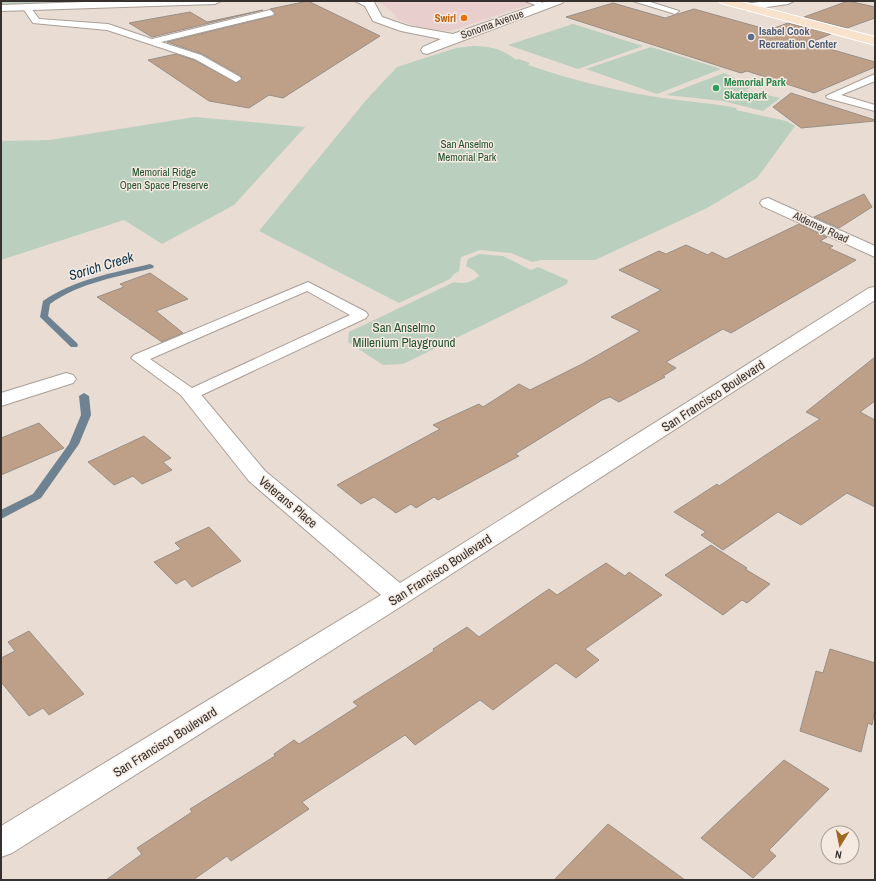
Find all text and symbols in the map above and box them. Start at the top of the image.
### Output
street label: Sonoma Avenue [459,6,525,42]
place label: Swirl [434,11,456,25]
marker: Swirl [459,13,469,23]
place label: Isabel Cook Recreation Center [759,24,837,51]
marker: Isabel Cook Recreation Center [746,32,756,42]
place label: Memorial Park Skatepark [724,75,787,102]
marker: Memorial Park Skatepark [711,83,721,93]
park label: San Anselmo Memorial Park [438,137,497,164]
park label: Memorial Ridge Open Space Preserve [120,165,208,192]
street label: Alderney Road [790,208,851,246]
water label: Sorich Creek [66,247,137,284]
park label: San Anselmo Millenium Playground [352,319,456,351]
street label: San Francisco Boulevard [658,356,768,436]
street label: Veterans Place [255,472,321,532]
street label: San Francisco Boulevard [385,530,495,610]
street label: San Francisco Boulevard [110,703,220,781]
north arrow [820,825,860,865]
text: N [834,847,843,862]

